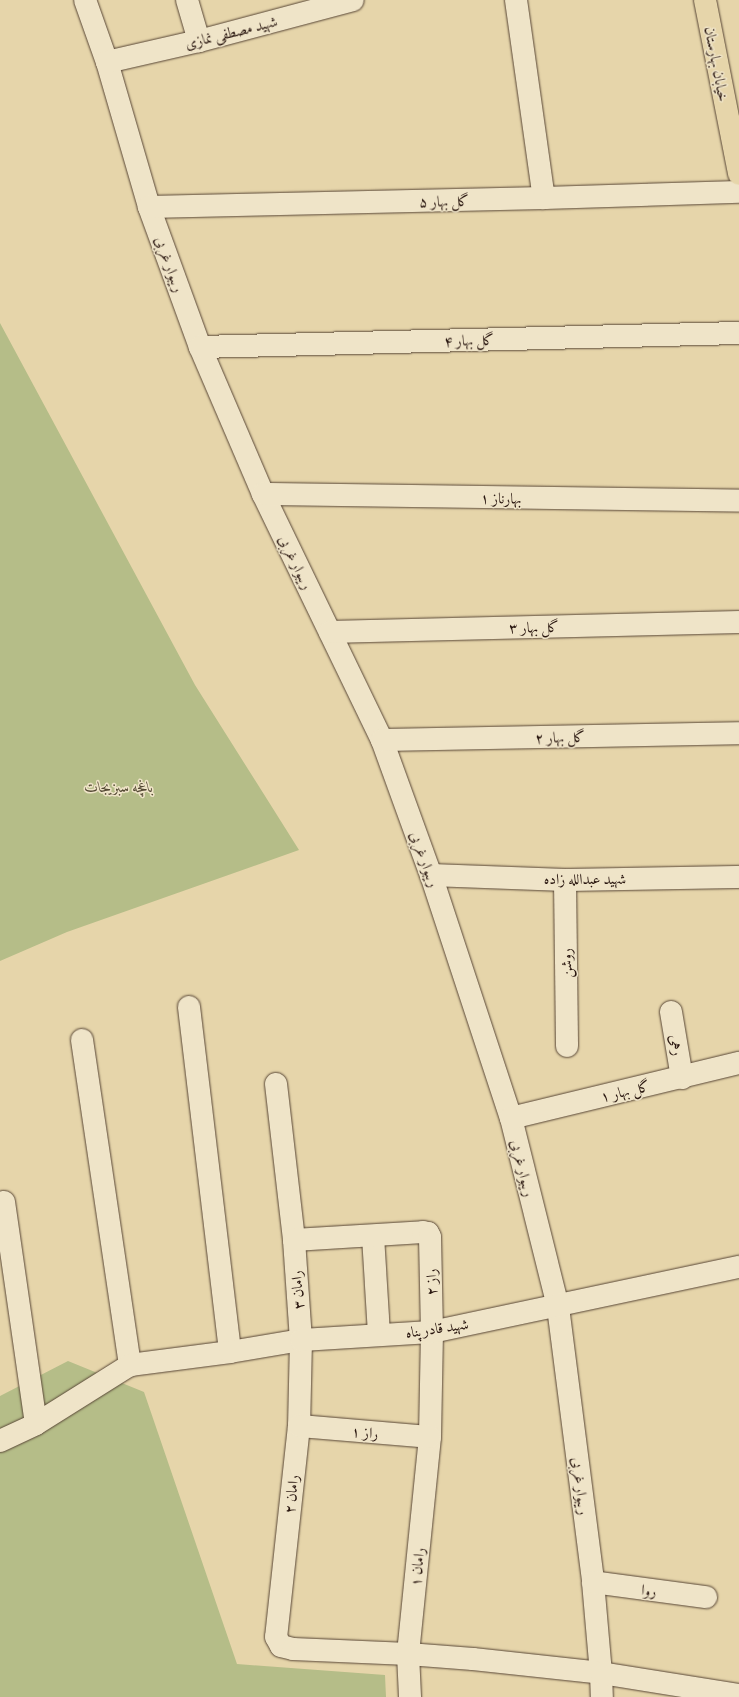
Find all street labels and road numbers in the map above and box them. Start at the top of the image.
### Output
street label: شهید مصطفی نمازی [183,12,279,52]
street label: خیابان بهارستان [701,25,733,103]
street label: گل بهار ۵ [419,192,469,210]
street label: ریبوار غربی [152,234,188,294]
street label: گل بهار ۴ [444,331,494,349]
street label: بهارناز ۱ [480,489,522,507]
street label: ریبوار غربی [275,532,317,592]
street label: گل بهار ۳ [509,618,559,636]
street label: گل بهار ۲ [535,728,585,746]
street label: ریبوار غربی [407,829,443,889]
street label: شهید عبدالله زاده [544,870,626,888]
street label: روشن [557,948,575,978]
street label: رهی [666,1033,688,1057]
street label: گل بهار ۱ [599,1077,651,1105]
street label: ریبوار غربی [507,1138,539,1198]
street label: راز ۲ [422,1268,440,1296]
street label: رامان ۳ [287,1270,307,1310]
street label: شهید قادرپناه [404,1315,470,1341]
street label: راز ۱ [351,1422,379,1442]
street label: ریبوار غربی [569,1456,593,1516]
street label: رامان ۲ [280,1474,302,1514]
street label: رامان ۱ [406,1547,428,1587]
street label: روا [640,1580,658,1600]

